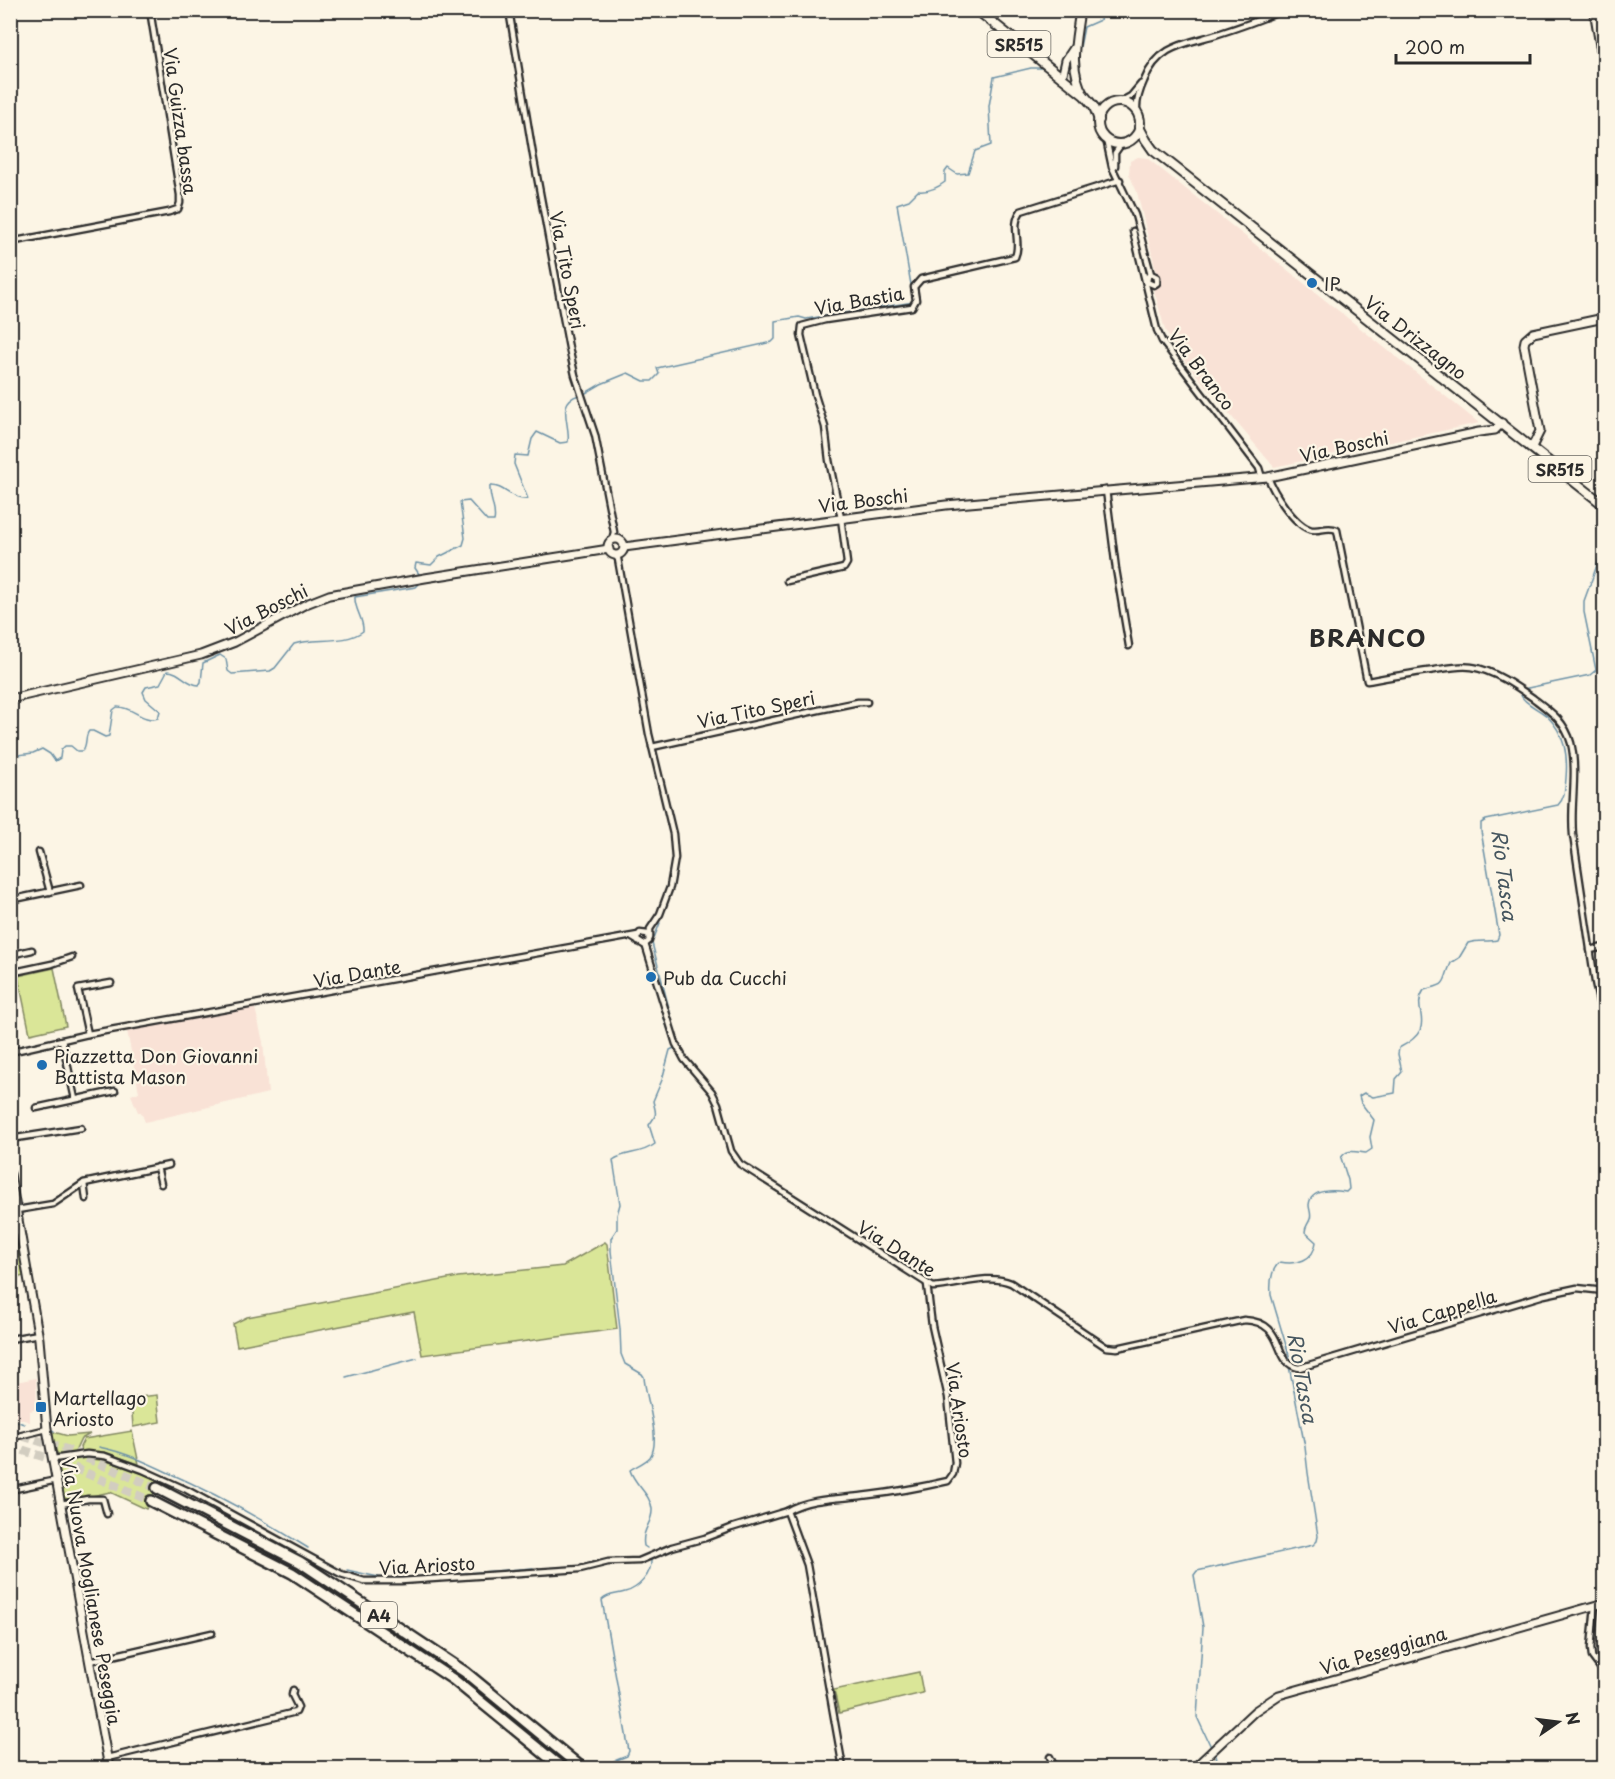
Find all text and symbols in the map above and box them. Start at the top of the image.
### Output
scale bar [1396,27,1530,65]
road number: SR515 [988,31,1050,57]
text: 200 m [1405,33,1465,60]
street label: Via Guizza bassa [157,46,205,197]
street label: Via Tito Speri [543,209,593,331]
place label: IP [1324,270,1341,297]
marker: IP [1305,276,1319,290]
street label: Via Bastia [812,279,906,321]
street label: Via Drizzagno [1359,288,1473,386]
street label: Via Branco [1162,322,1242,416]
street label: Via Boschi [1297,423,1391,469]
road number: SR515 [1528,456,1592,482]
street label: Via Boschi [817,481,909,519]
street label: Via Boschi [220,577,312,641]
district label: BRANCO [1309,619,1427,655]
street label: Via Tito Speri [695,683,817,735]
water label: Rio Tasca [1485,828,1526,923]
street label: Via Dante [311,952,403,994]
place label: Pub da Cucchi [663,964,787,991]
marker: Pub da Cucchi [644,970,658,984]
place label: Piazzetta Don Giovanni Battista Mason [54,1042,258,1090]
marker: Piazzetta Don Giovanni Battista Mason [35,1058,49,1072]
street label: Via Dante [852,1213,942,1283]
street label: Via Cappella [1384,1281,1500,1340]
water label: Rio Tasca [1280,1330,1326,1426]
street label: Via Ariosto [940,1360,980,1460]
place label: Martellago Ariosto [53,1384,146,1432]
marker: Martellago Ariosto [34,1400,48,1414]
street label: Via Nuova Moglianese Peseggia [55,1455,129,1727]
street label: Via Ariosto [378,1549,476,1581]
road number: A4 [361,1602,397,1628]
street label: Via Peseggiana [1316,1619,1450,1681]
north arrow [1528,1692,1588,1752]
text: N [1560,1709,1587,1727]

